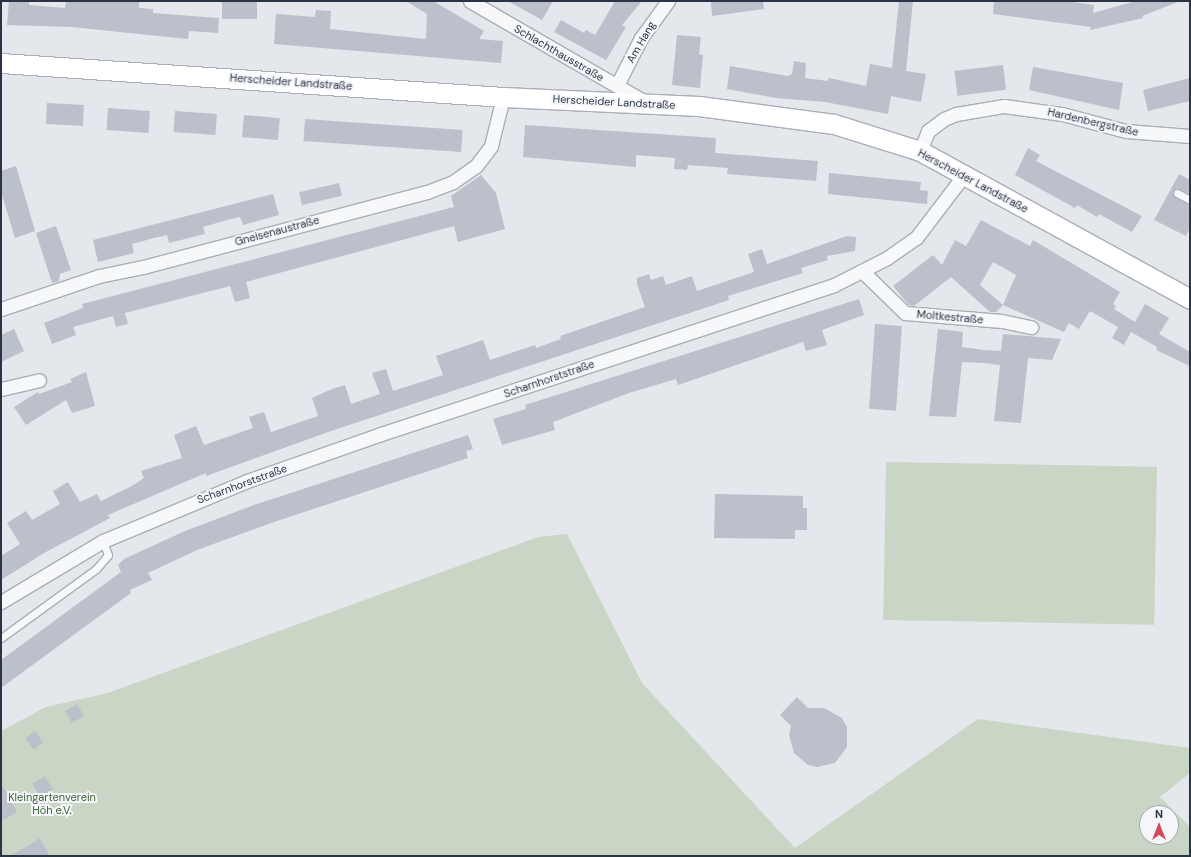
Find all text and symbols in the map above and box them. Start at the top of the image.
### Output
street label: Am Hang [624,19,658,65]
street label: Schlachthausstraße [512,22,606,84]
street label: Herscheider Landstraße [229,71,353,93]
street label: Herscheider Landstraße [552,92,676,112]
street label: Hardenbergstraße [1046,105,1140,139]
street label: Herscheider Landstraße [916,146,1030,216]
street label: Gneisenaustraße [233,213,321,249]
street label: Moltkestraße [916,308,984,326]
street label: Scharnhorststraße [502,357,596,401]
street label: Scharnhorststraße [195,462,289,506]
park label: Kleingartenverein Höh e.V. [8,791,96,817]
north arrow [1139,805,1179,845]
text: N [1155,807,1163,821]

